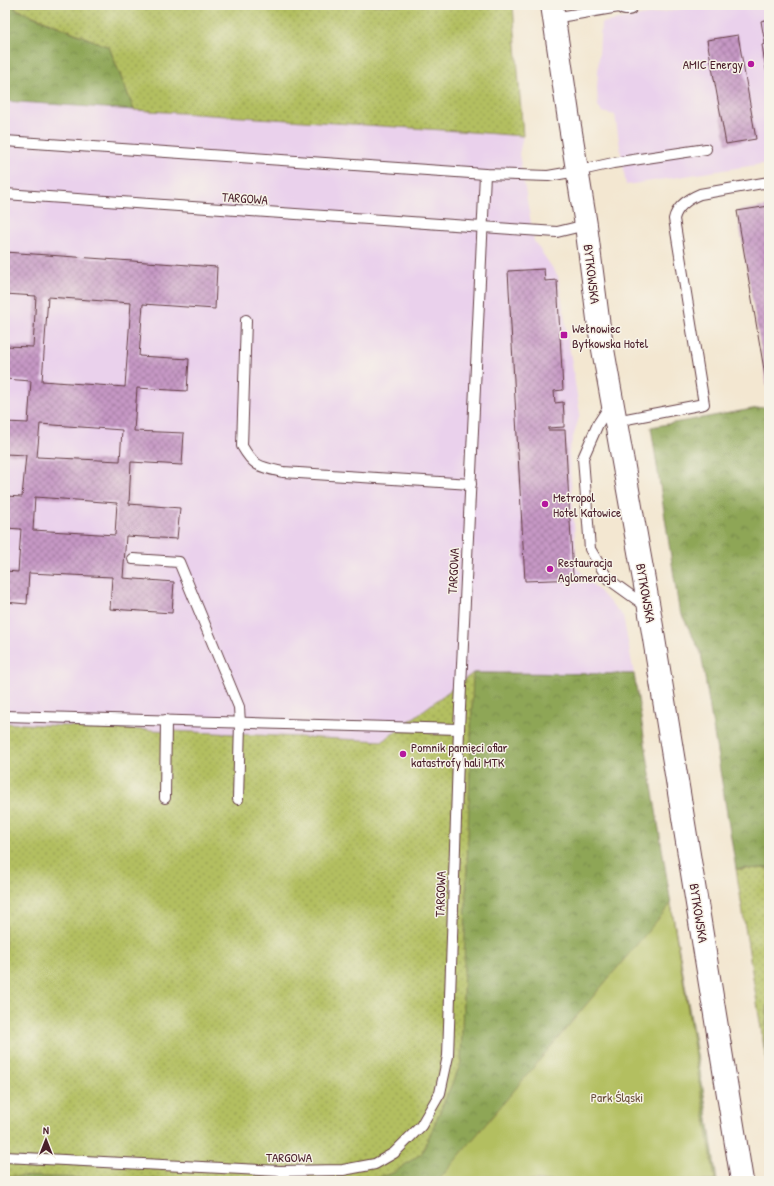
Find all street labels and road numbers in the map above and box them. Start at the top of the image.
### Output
street label: TARGOWA [221,187,269,209]
street label: BYTKOWSKA [579,243,605,305]
street label: TARGOWA [443,547,463,595]
street label: BYTKOWSKA [632,562,660,625]
street label: TARGOWA [430,870,450,917]
street label: BYTKOWSKA [685,882,713,944]
street label: TARGOWA [266,1148,313,1166]

